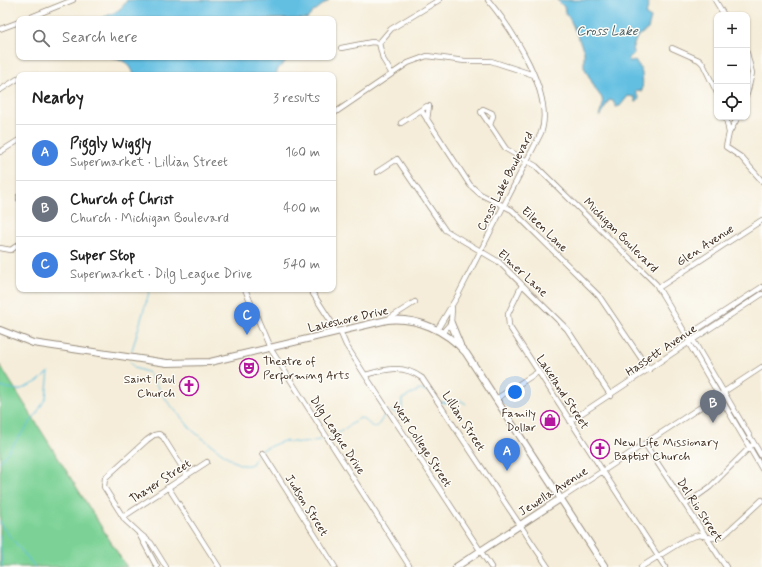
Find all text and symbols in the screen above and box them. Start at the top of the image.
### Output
map controls [714,12,750,120]
button: + [714,12,750,48]
search box [16,16,336,60]
water label: Cross Lake [576,23,639,40]
icon: search [30,27,52,49]
text: Search here [62,28,138,48]
button: − [714,48,750,84]
button: locate [714,84,750,120]
text: Nearby [32,87,84,109]
text: 3 results [273,90,320,107]
street label: Cross Lake Boulevard [474,129,538,234]
text: Piggly Wiggly [70,134,151,154]
text: A [41,144,49,161]
text: 160 m [285,144,320,161]
text: Supermarket · Lillian Street [70,154,228,171]
text: Church of Christ [70,190,174,210]
street label: Michigan Boulevard [579,195,661,277]
text: B [41,200,49,217]
text: 400 m [283,200,320,217]
street label: Eileen Lane [518,204,571,256]
text: Church · Michigan Boulevard [70,210,229,227]
street label: Glen Avenue [674,221,737,270]
text: Super Stop [70,246,135,266]
street label: Elmer Lane [494,246,551,301]
text: C [40,256,50,273]
text: 540 m [283,256,320,273]
text: Supermarket · Dilg League Drive [70,266,252,283]
pin: C [234,302,260,335]
street label: Lakeshore Drive [306,303,390,337]
street label: Hassett Avenue [623,321,700,381]
street label: Lakeland Street [532,352,592,433]
place label: Theatre of Performing Arts [263,354,350,385]
theatre icon: Theatre of Performing Arts [238,357,260,379]
place label: Saint Paul Church [124,372,175,402]
church icon: Saint Paul Church [178,375,200,397]
your location [505,382,525,402]
street label: Lillian Street [438,389,489,455]
pin: B [700,390,726,423]
street label: Dilg League Drive [305,393,369,479]
street label: West College Street [387,399,455,491]
place label: Family Dollar [502,406,536,436]
shop icon: Family Dollar [539,409,561,431]
place label: New Life Missionary Baptist Church [614,435,719,465]
pin: A [494,438,520,471]
church icon: New Life Missionary Baptist Church [589,438,611,460]
street label: Thayer Street [127,456,195,508]
street label: Jewella Avenue [516,463,591,520]
street label: Judson Street [281,472,332,540]
street label: Del Rio Street [673,476,726,546]

